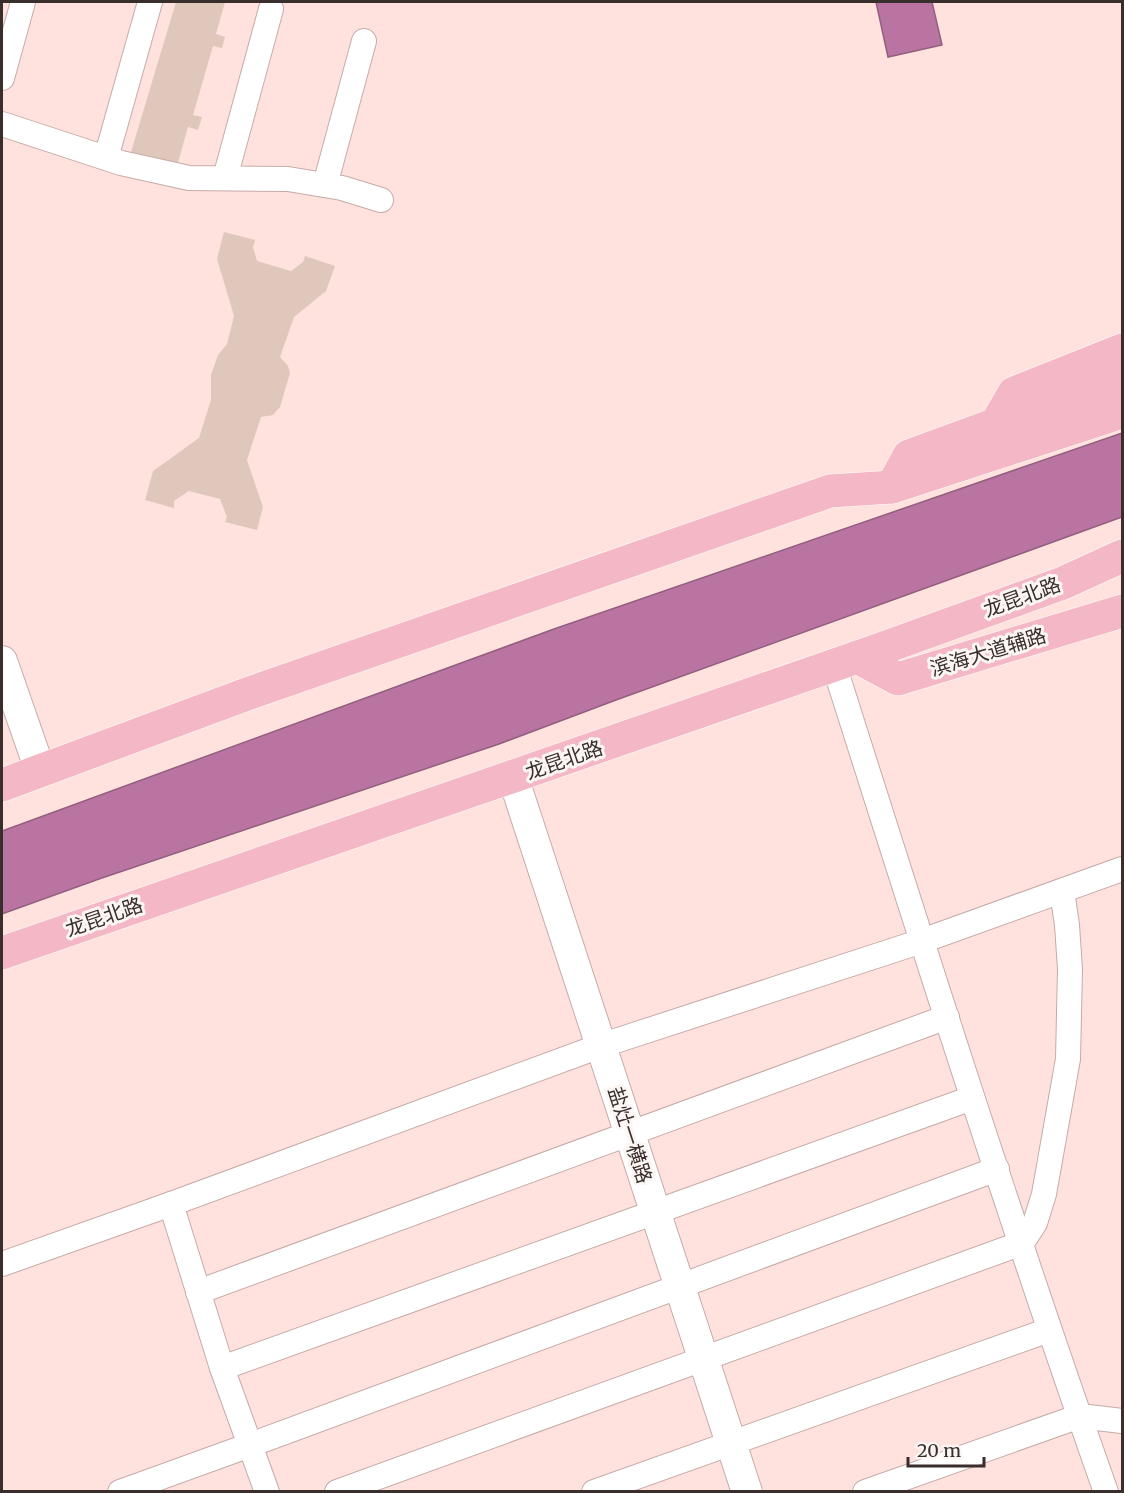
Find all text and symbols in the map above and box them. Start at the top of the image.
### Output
street label: 龙昆北路 [980,571,1064,622]
street label: 滨海大道辅路 [927,622,1049,681]
street label: 龙昆北路 [522,735,606,784]
street label: 龙昆北路 [62,892,146,941]
street label: 盐灶一横路 [603,1083,658,1186]
scale bar [908,1430,984,1468]
text: 20 m [917,1439,961,1462]

